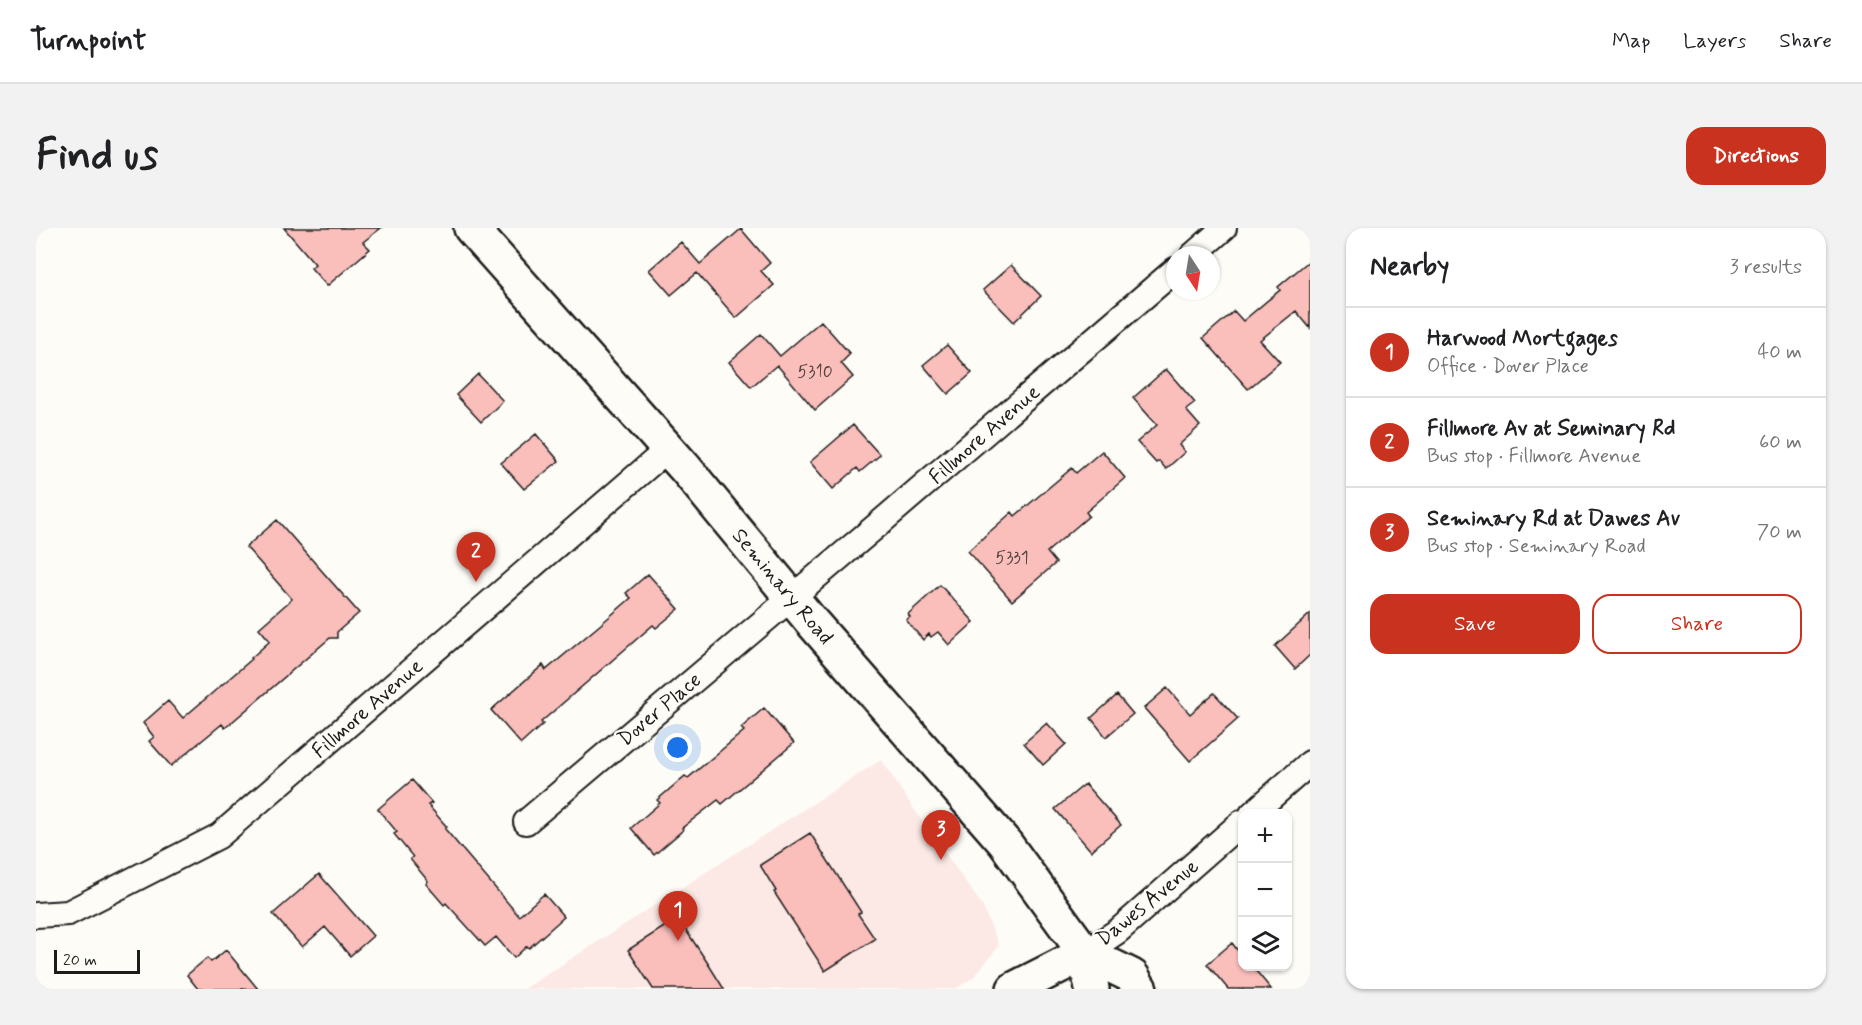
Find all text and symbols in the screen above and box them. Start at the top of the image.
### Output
text: Turnpoint [30,23,146,60]
text: Map [1612,27,1650,55]
text: Layers [1683,27,1746,55]
text: Share [1779,27,1832,55]
button: Directions [1686,127,1826,185]
text: Find us [36,129,158,184]
north arrow [1166,246,1220,300]
text: Nearby [1370,250,1449,284]
text: 3 results [1730,254,1802,281]
text: Harwood Mortgages [1427,325,1618,353]
text: 1 [1385,339,1394,366]
text: 40 m [1758,339,1802,366]
text: Office · Dover Place [1427,353,1589,380]
house number: 5310 [797,360,833,384]
street label: Fillmore Avenue [923,379,1046,491]
text: Fillmore Av at Seminary Rd [1427,415,1675,443]
text: 2 [1385,429,1394,456]
text: 60 m [1759,429,1802,456]
text: Bus stop · Fillmore Avenue [1427,443,1641,470]
text: Seminary Rd at Dawes Av [1427,505,1680,533]
text: 3 [1385,519,1394,546]
text: 70 m [1757,519,1802,546]
street label: Seminary Road [725,523,839,651]
pin: 2 [456,532,496,582]
text: Bus stop · Seminary Road [1427,533,1646,560]
house number: 5331 [995,546,1029,570]
button: Save [1370,594,1580,654]
button: Share [1592,594,1802,654]
street label: Fillmore Avenue [306,653,429,765]
street label: Dover Place [612,666,707,753]
your location [663,733,692,762]
map controls [1238,809,1292,971]
button: + [1238,809,1292,863]
pin: 3 [922,810,960,860]
street label: Dawes Avenue [1090,853,1205,953]
button: − [1238,863,1292,917]
pin: 1 [658,892,698,941]
button: layers [1238,917,1292,971]
scale bar [54,947,140,974]
text: 20 m [63,950,97,971]

